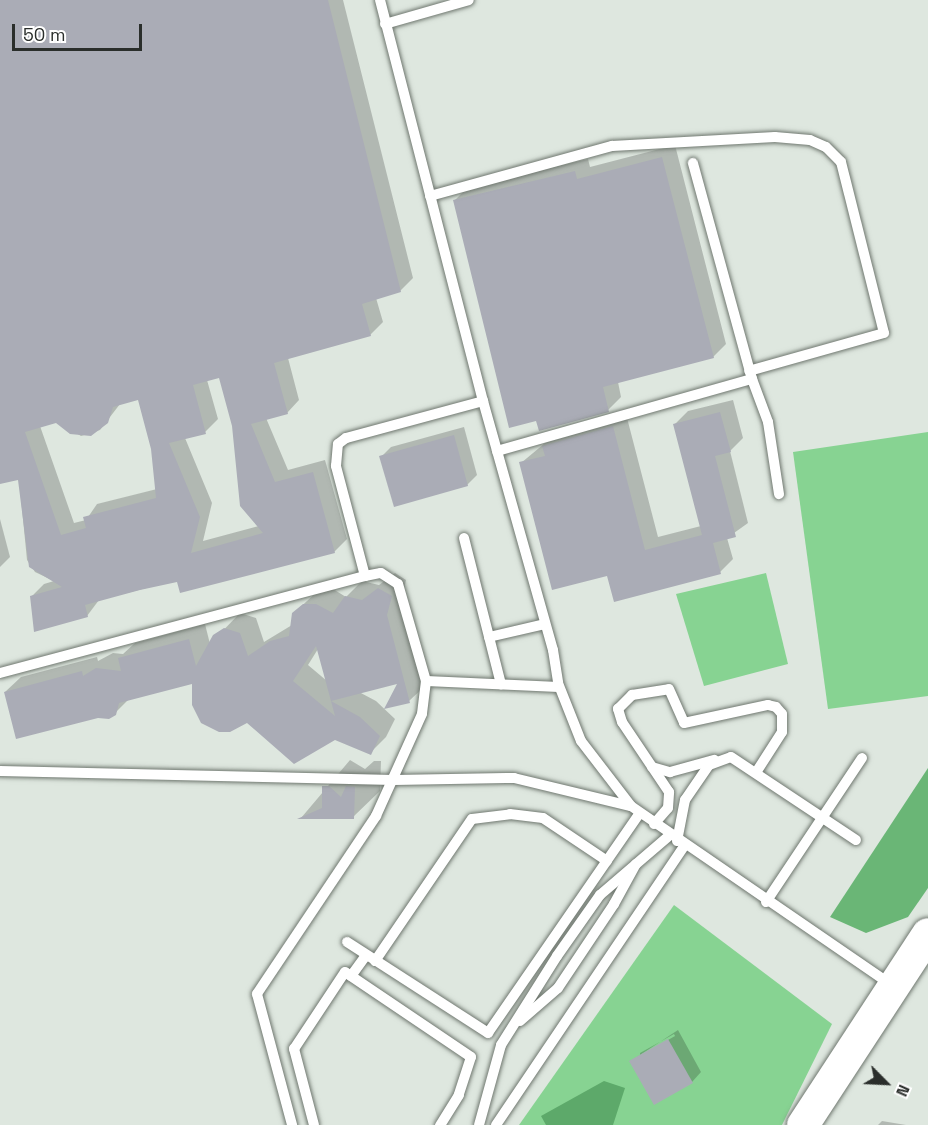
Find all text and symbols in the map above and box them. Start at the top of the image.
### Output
scale bar [15,12,146,50]
text: 50 m [23,23,65,46]
north arrow [856,1053,916,1113]
text: N [891,1081,915,1100]

